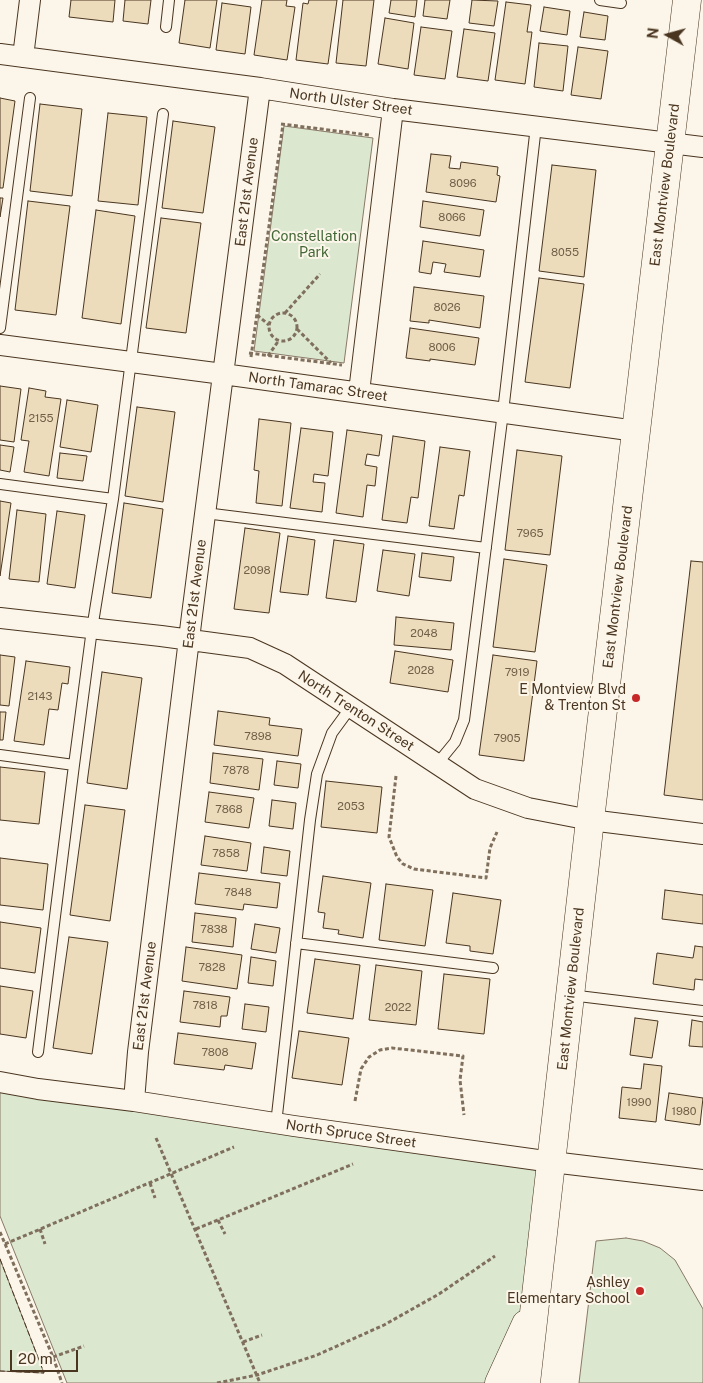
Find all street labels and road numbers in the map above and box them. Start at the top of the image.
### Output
street label: North Ulster Street [288,85,414,119]
street label: East Montview Boulevard [647,103,683,267]
street label: East 21st Avenue [232,136,262,248]
street label: North Tamarac Street [247,369,389,405]
street label: East Montview Boulevard [600,505,636,669]
street label: East 21st Avenue [180,538,210,650]
street label: North Trenton Street [295,667,417,755]
street label: East Montview Boulevard [554,907,588,1071]
street label: East 21st Avenue [130,940,160,1052]
street label: North Spruce Street [285,1117,417,1151]

